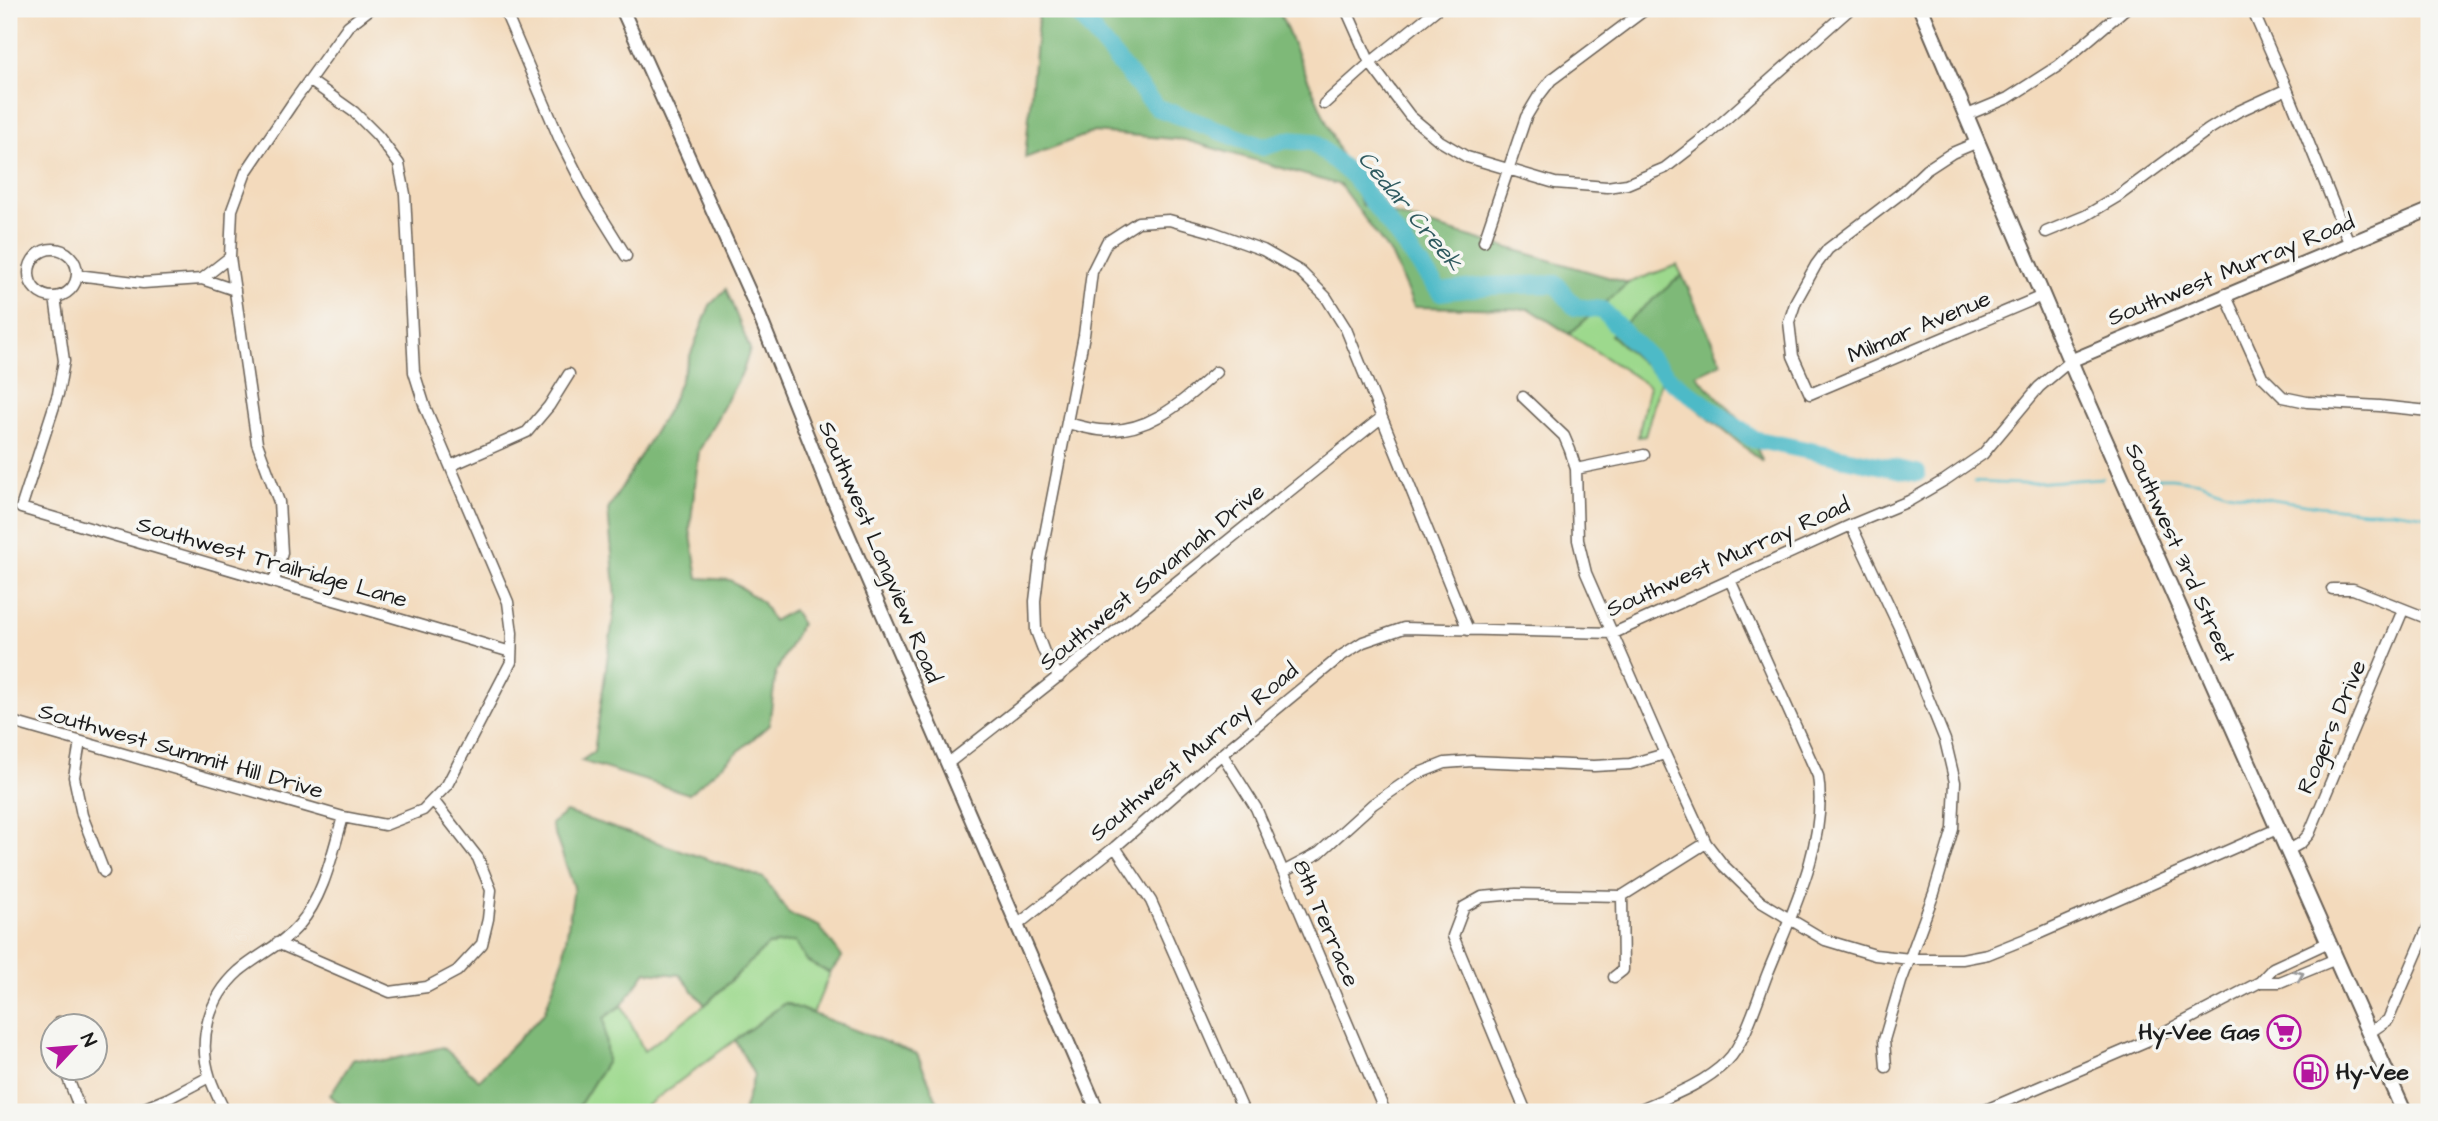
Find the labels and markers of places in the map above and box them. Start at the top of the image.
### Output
supermarket icon: Hy-Vee Gas [2265,1013,2303,1051]
place label: Hy-Vee Gas [2139,1016,2260,1050]
fuel station icon: Hy-Vee [2292,1053,2330,1091]
place label: Hy-Vee [2336,1056,2410,1090]

